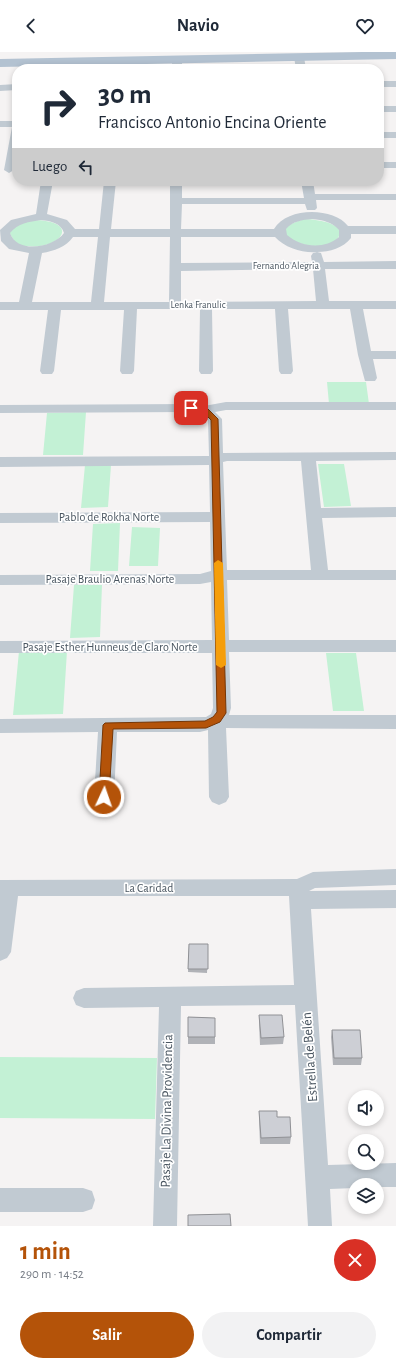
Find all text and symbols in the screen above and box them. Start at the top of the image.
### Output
icon: back [20,15,42,37]
icon: heart [354,15,376,37]
text: Navio [177,17,219,35]
icon: right [32,80,84,132]
text: 30 m [98,81,151,109]
text: Francisco Antonio Encina Oriente [98,114,327,132]
icon: left [75,156,97,178]
text: Luego [32,159,67,174]
street label: Fernando Alegria [253,261,320,271]
street label: Lenka Franulic [170,300,226,310]
pin [174,391,208,425]
icon: arrive [180,397,202,419]
street label: Pablo de Rokha Norte [59,511,159,523]
street label: Pasaje Braulio Arenas Norte [46,573,174,586]
street label: Pasaje Esther Hunneus de Claro Norte [22,641,198,654]
position arrow [83,776,125,818]
street label: La Caridad [125,882,173,894]
street label: Estrella de Belén [300,1012,320,1102]
street label: Pasaje La Divina Providencia [159,1034,175,1188]
map controls [348,1090,384,1214]
button: sound [348,1090,384,1126]
button: search [348,1134,384,1170]
button: layers [348,1178,384,1214]
button: close [334,1239,376,1281]
text: 1 min [20,1240,71,1264]
text: 290 m · 14:52 [20,1268,84,1281]
button: Salir [20,1312,194,1358]
button: Compartir [202,1312,376,1358]

